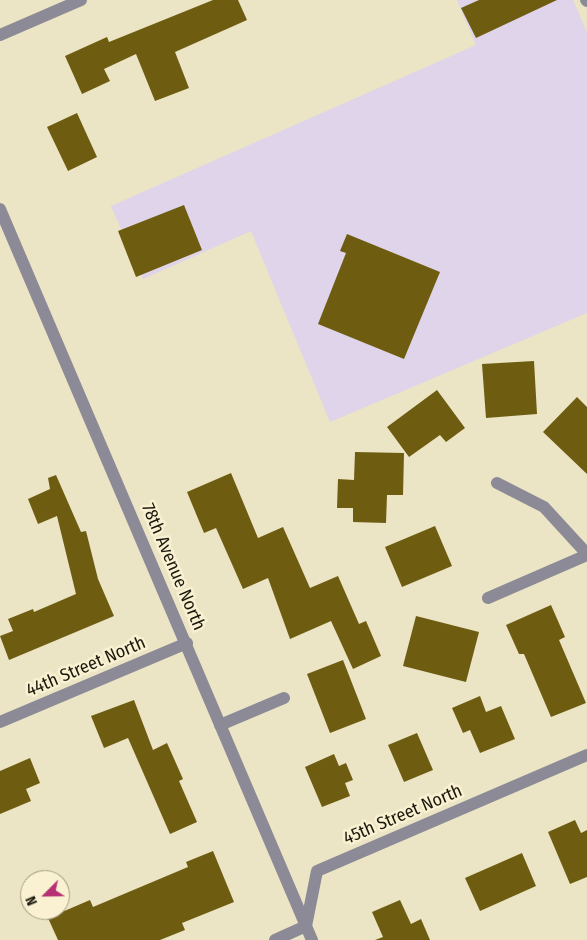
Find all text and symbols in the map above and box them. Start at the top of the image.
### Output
street label: 78th Avenue North [137,500,209,634]
street label: 44th Street North [23,632,149,702]
street label: 45th Street North [340,780,466,850]
north arrow [20,870,70,920]
text: N [22,893,41,908]

